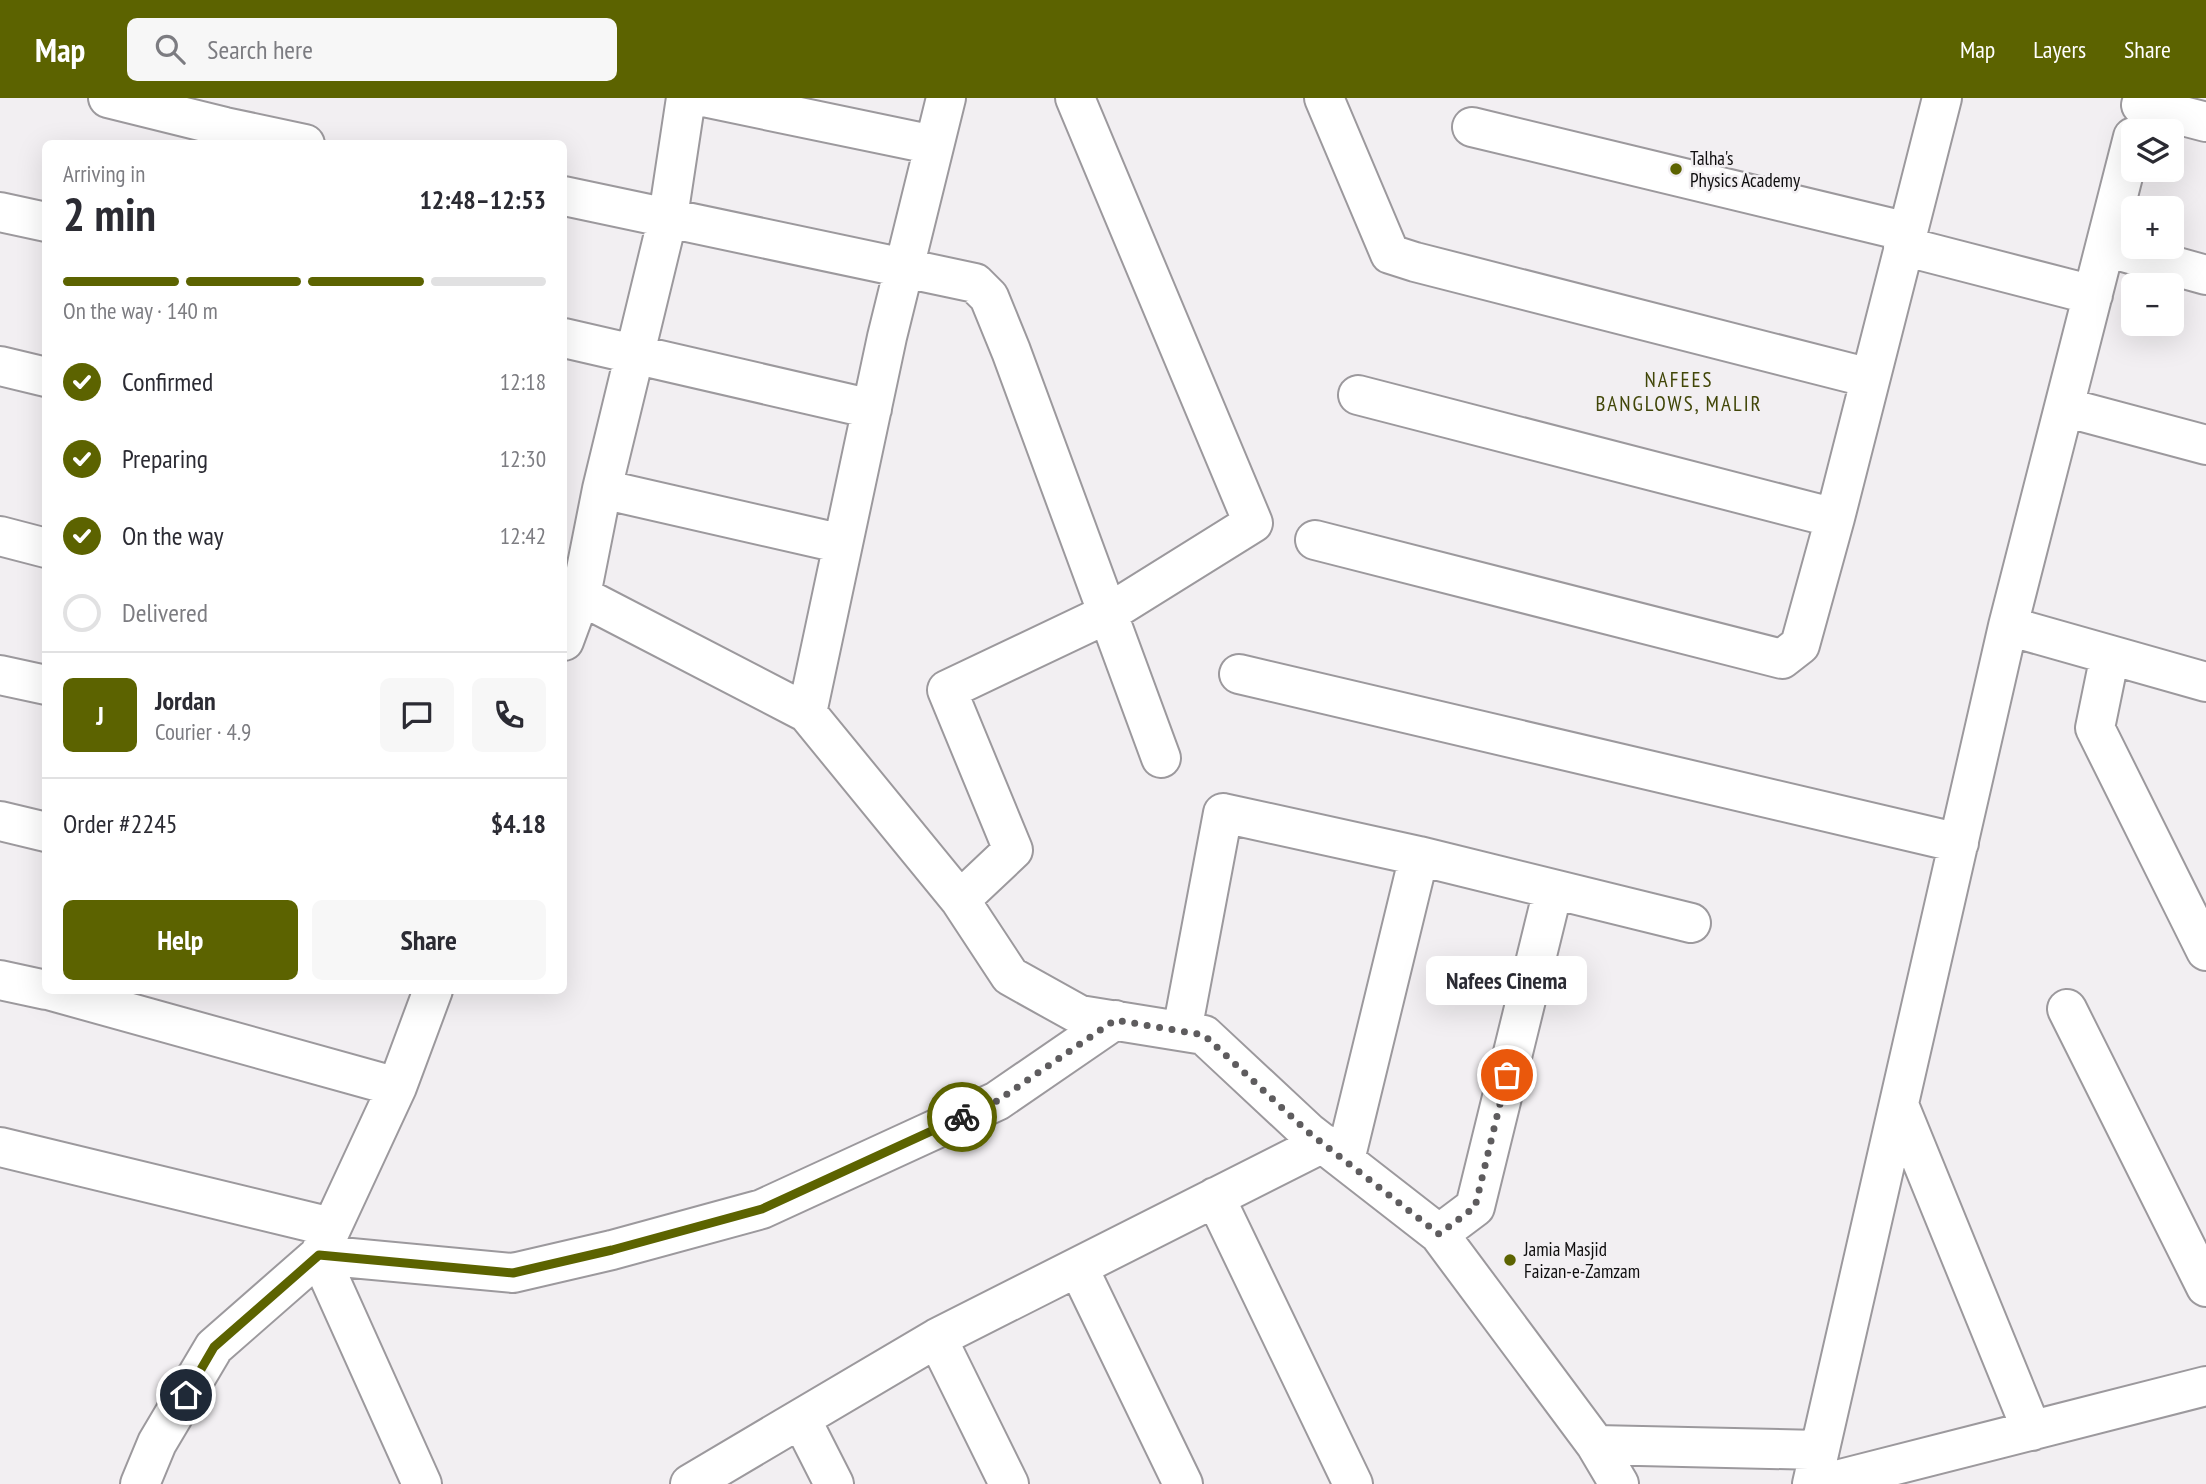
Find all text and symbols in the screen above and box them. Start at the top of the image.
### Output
search box [127,18,617,81]
text: Map [35,28,85,71]
icon: search [151,30,189,68]
text: Search here [207,33,313,66]
text: Map [1960,34,1995,65]
text: Layers [2033,34,2086,65]
text: Share [2124,34,2171,65]
map controls [2121,119,2184,336]
button: layers [2121,119,2184,182]
place label: Talha's Physics Academy [1690,146,1801,192]
text: Arriving in [63,159,145,188]
marker: Talha's Physics Academy [1668,161,1684,177]
text: 12:48–12:53 [419,183,546,216]
text: 2 min [63,184,156,244]
button: + [2121,196,2184,259]
button: − [2121,273,2184,336]
text: On the way · 140 m [63,296,218,325]
icon: check [63,363,101,401]
text: Confirmed [122,365,213,398]
district label: NAFEES BANGLOWS, MALIR [1595,366,1763,417]
text: 12:18 [500,367,546,396]
icon: check [63,440,101,478]
text: Preparing [122,442,208,475]
text: 12:30 [500,444,546,473]
icon: check [63,517,101,555]
text: On the way [122,519,224,552]
text: 12:42 [500,521,546,550]
text: Delivered [122,596,208,629]
button: chat [380,678,454,752]
button: phone [472,678,546,752]
text: Jordan [155,684,216,717]
text: J [96,699,104,732]
text: Courier · 4.9 [155,717,251,746]
text: Order #2245 [63,807,178,840]
text: $4.18 [491,807,546,840]
button: Help [63,900,298,980]
button: Share [312,900,546,980]
callout: Nafees Cinema [1426,956,1588,1005]
text: Nafees Cinema [1446,966,1567,995]
pin [1477,1045,1537,1105]
icon: bag [1488,1056,1526,1094]
courier [927,1082,997,1152]
icon: bike [943,1098,981,1136]
place label: Jamia Masjid Faizan-e-Zamzam [1523,1237,1640,1283]
marker: Jamia Masjid Faizan-e-Zamzam [1502,1252,1518,1268]
pin [156,1365,216,1425]
icon: home [167,1376,205,1414]

